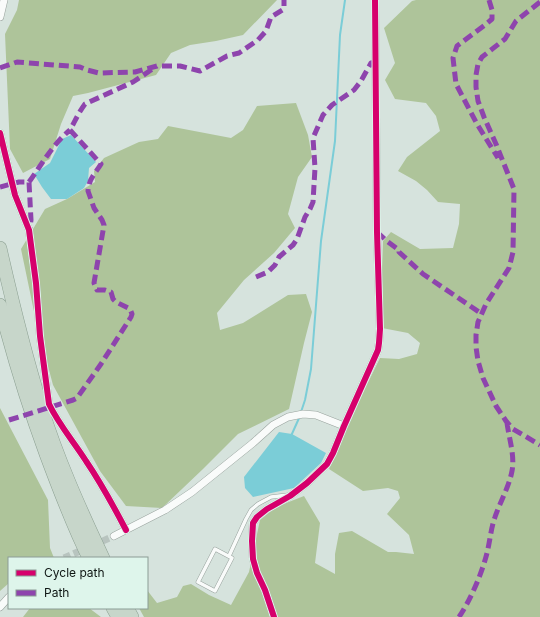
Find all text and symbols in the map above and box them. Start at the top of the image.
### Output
legend [8,557,148,609]
text: Cycle path [44,565,105,580]
text: Path [44,585,69,600]

